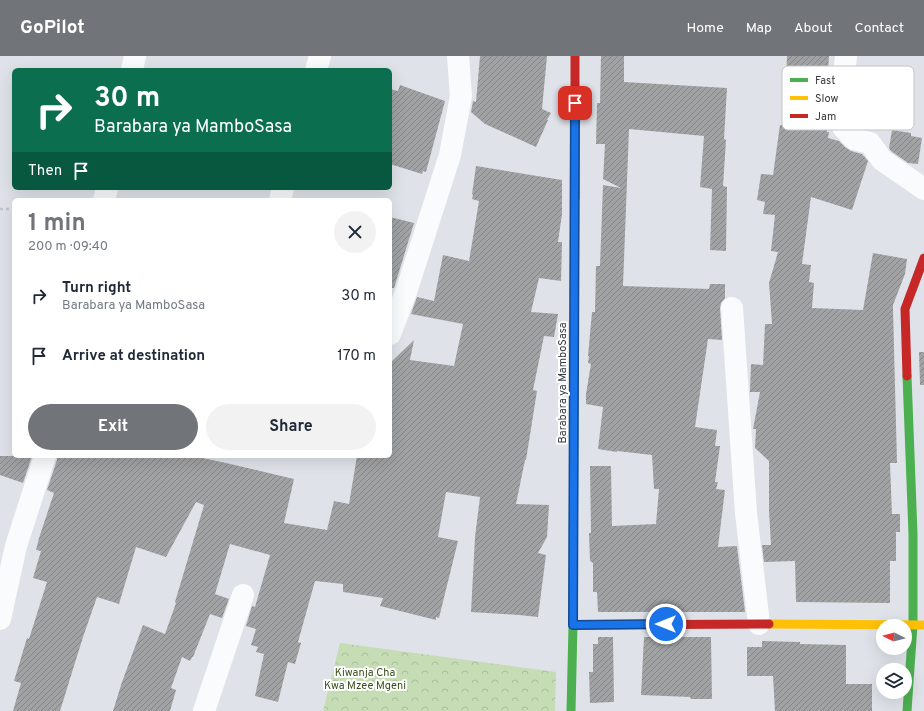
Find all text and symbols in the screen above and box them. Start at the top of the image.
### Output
text: GoPilot [20,16,85,40]
text: Home [687,20,724,37]
text: Map [746,20,772,37]
text: About [794,20,833,37]
text: Contact [855,20,904,37]
legend [782,66,914,130]
text: Fast [815,74,835,88]
text: 30 m [94,81,160,117]
icon: right [28,84,80,136]
pin [558,86,592,120]
icon: arrive [564,92,586,114]
text: Slow [815,92,838,106]
text: Jam [815,110,836,124]
text: Barabara ya MamboSasa [94,116,292,139]
icon: arrive [70,160,92,182]
text: Then [28,162,62,181]
text: 1 min [28,209,86,239]
button: close [334,211,376,253]
text: 200 m · 09:40 [28,239,108,255]
text: Turn right [62,279,131,298]
icon: right [28,285,50,307]
text: 30 m [341,287,376,306]
text: Barabara ya MamboSasa [62,298,205,314]
street label: Barabara ya MamboSasa [556,322,570,444]
icon: arrive [28,345,50,367]
text: Arrive at destination [62,347,205,366]
text: 170 m [337,347,376,366]
button: Exit [28,404,198,450]
button: Share [206,404,376,450]
position arrow [645,603,687,645]
north arrow [876,619,912,655]
map controls [876,619,912,699]
button: layers [876,663,912,699]
park label: Kiwanja Cha Kwa Mzee Mgeni [324,666,406,693]

